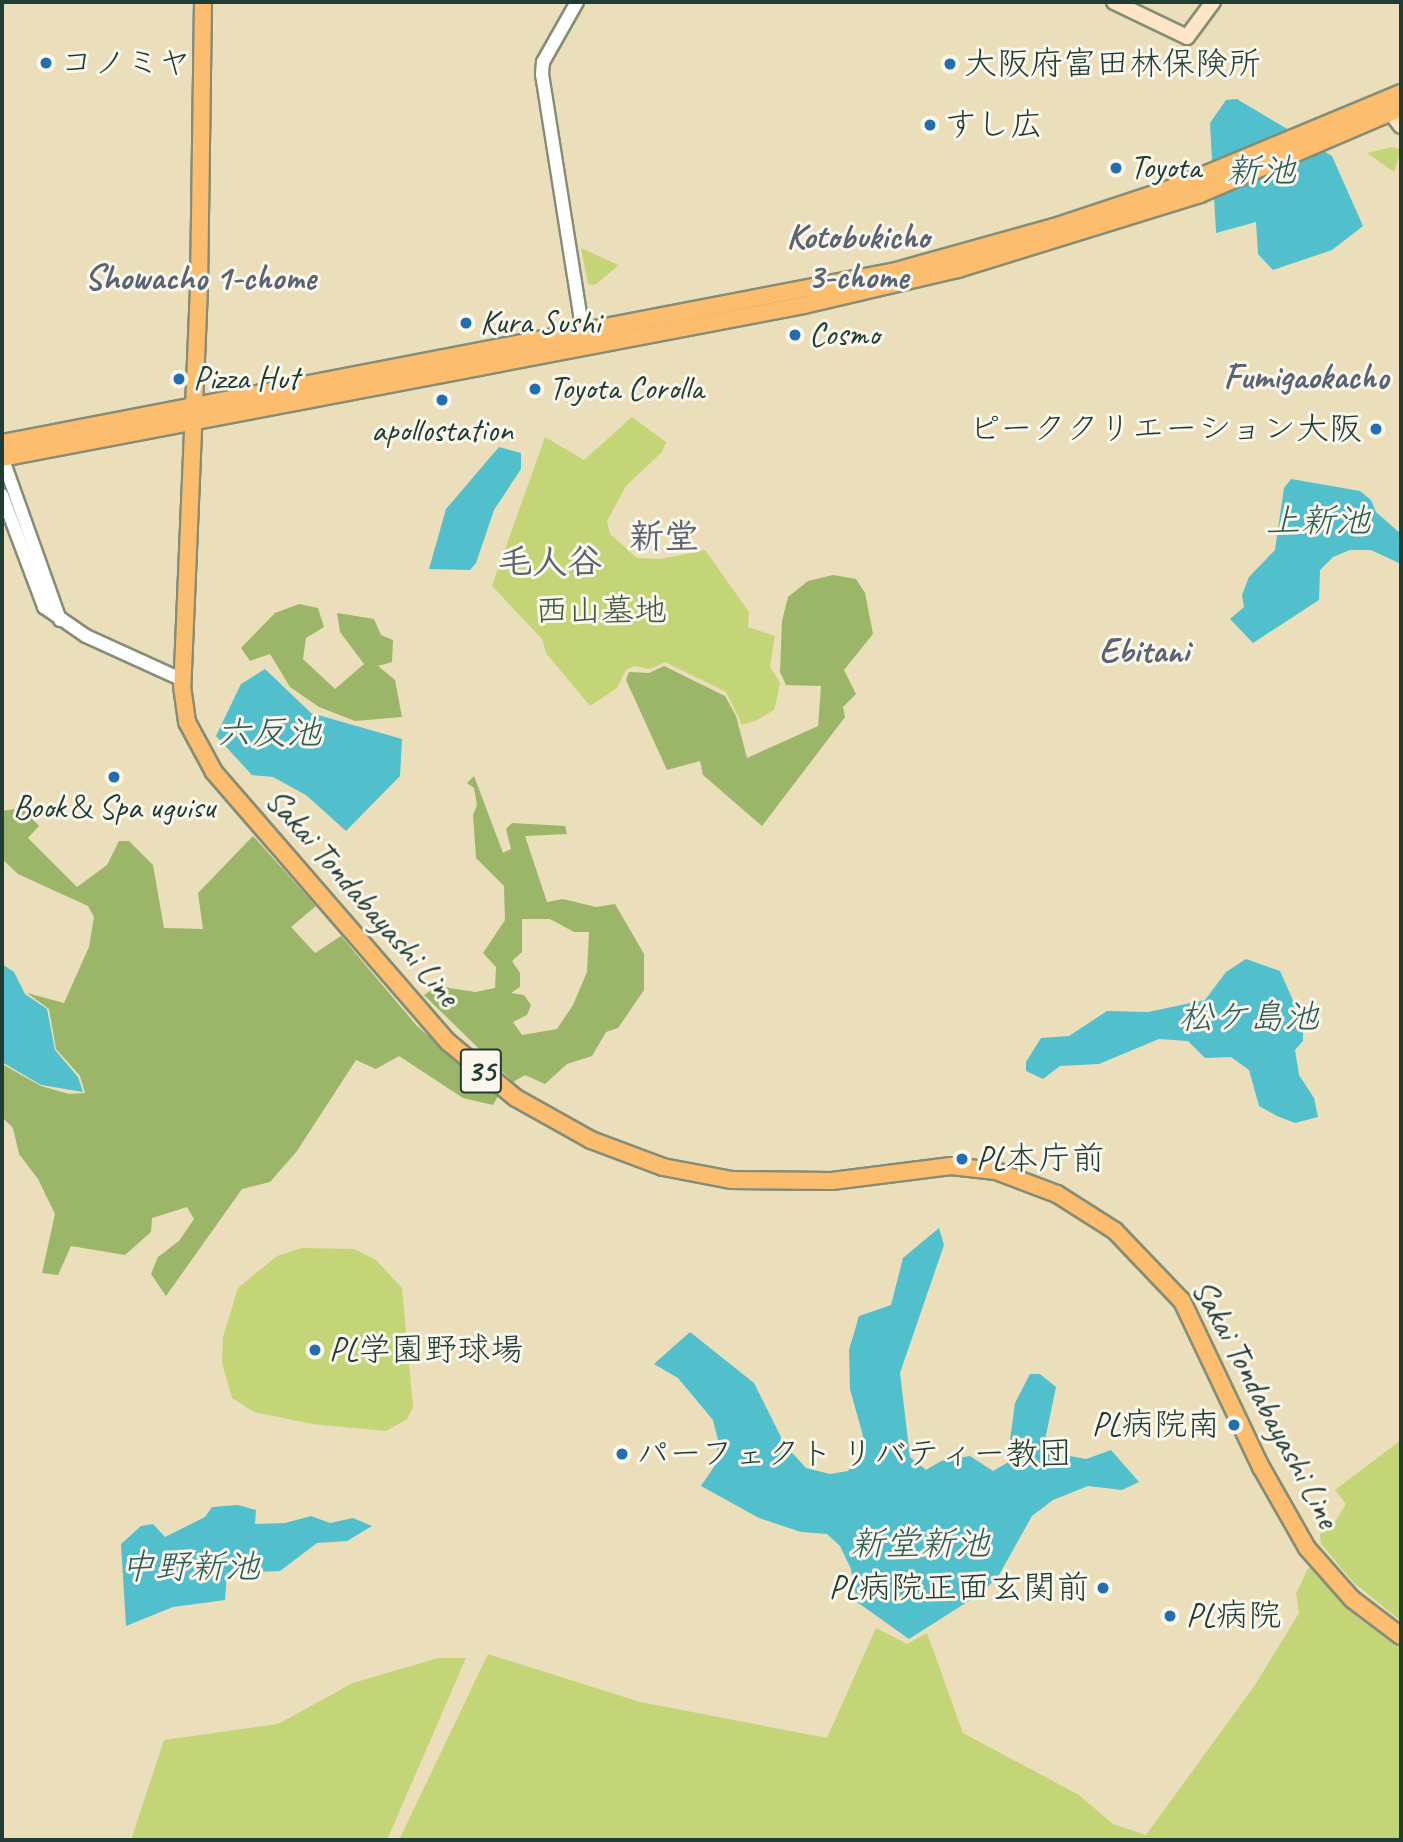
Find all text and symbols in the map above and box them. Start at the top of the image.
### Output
place label: コノミヤ [60,43,192,83]
place label: 大阪府富田林保険所 [964,44,1261,84]
marker: コノミヤ [38,55,54,71]
marker: 大阪府富田林保険所 [942,56,958,72]
place label: すし広 [944,105,1043,145]
marker: すし広 [922,117,938,133]
place label: Toyota [1130,148,1201,188]
water label: 新池 [1226,150,1296,192]
marker: Toyota [1108,160,1124,176]
district label: Kotobukicho 3-chome [786,216,930,298]
district label: Showacho 1-chome [84,257,316,299]
place label: Kura Sushi [480,303,600,343]
marker: Kura Sushi [458,315,474,331]
place label: Cosmo [809,315,879,355]
marker: Cosmo [787,327,803,343]
district label: Fumigaokacho [1224,356,1388,398]
place label: Pizza Hut [193,359,299,399]
place label: Toyota Corolla [549,369,703,409]
marker: Pizza Hut [171,371,187,387]
marker: Toyota Corolla [527,381,543,397]
marker: apollostation [434,392,450,408]
place label: ピーククリエーション大阪 [968,409,1362,449]
place label: apollostation [371,411,513,451]
marker: ピーククリエーション大阪 [1368,421,1384,437]
water label: 上新池 [1266,500,1370,542]
district label: 新堂 [629,516,699,558]
district label: 毛人谷 [498,541,602,583]
park label: 西山墓地 [535,591,667,631]
district label: Ebitani [1099,630,1189,672]
water label: 六反池 [217,712,321,754]
marker: Book＆Spa uguisu [106,769,122,785]
street label: Sakai Tondabayashi Line [257,782,467,1014]
place label: Book＆Spa uguisu [13,788,215,828]
water label: 松ケ島池 [1179,996,1319,1038]
road number: 35 [458,1042,504,1100]
place label: PL本庁前 [976,1139,1104,1179]
marker: PL本庁前 [954,1151,970,1167]
street label: Sakai Tondabayashi Line [1183,1274,1347,1534]
place label: PL学園野球場 [329,1330,523,1370]
marker: PL学園野球場 [307,1342,323,1358]
place label: PL病院南 [1092,1405,1220,1445]
marker: PL病院南 [1226,1417,1242,1433]
place label: パーフェクト リバティー教団 [636,1434,1073,1474]
marker: パーフェクト リバティー教団 [614,1446,630,1462]
water label: 新堂新池 [850,1523,990,1565]
water label: 中野新池 [120,1546,260,1588]
place label: PL病院正面玄関前 [829,1568,1089,1608]
marker: PL病院正面玄関前 [1095,1580,1111,1596]
place label: PL病院 [1186,1596,1281,1636]
marker: PL病院 [1160,1606,1180,1626]

